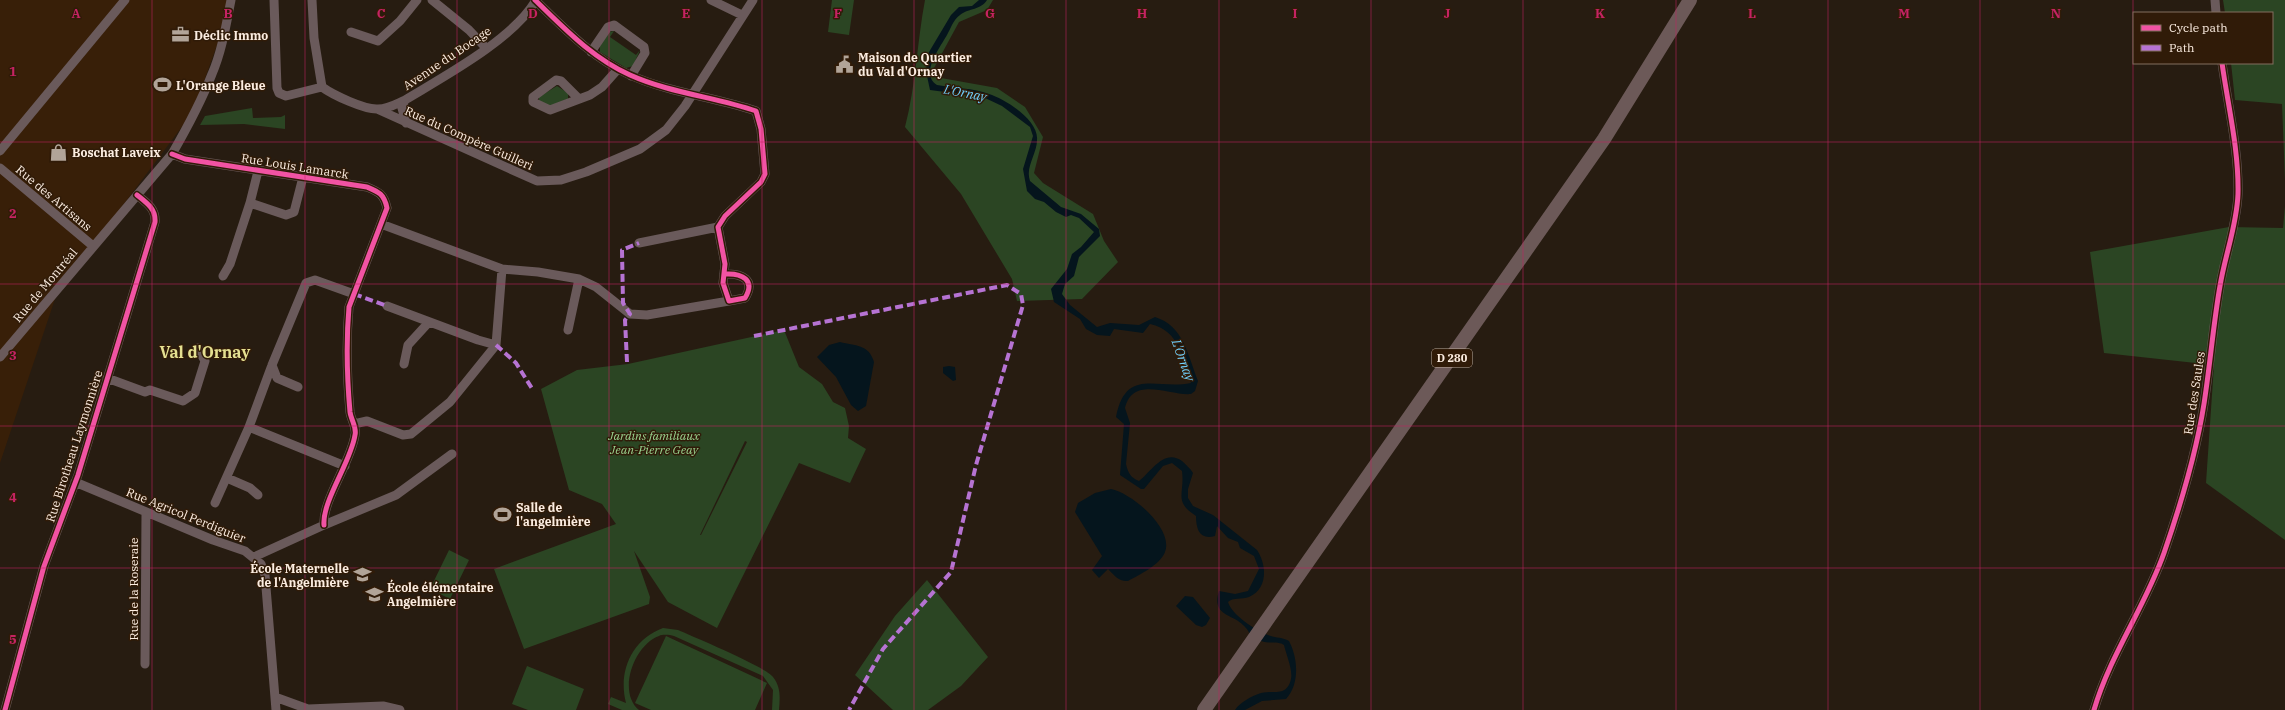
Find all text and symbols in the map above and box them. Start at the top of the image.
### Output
text: A [71,5,81,22]
text: B [223,5,233,22]
text: C [377,5,386,22]
text: D [528,5,538,22]
text: E [682,5,690,22]
text: F [834,5,842,22]
text: G [985,5,995,22]
text: H [1137,5,1148,22]
text: I [1293,5,1298,22]
text: J [1444,5,1451,22]
text: K [1595,5,1605,22]
text: L [1748,5,1756,22]
text: M [1898,5,1910,22]
text: N [2051,5,2061,22]
legend [2133,12,2273,64]
text: Cycle path [2169,20,2228,35]
street label: Avenue du Bocage [400,23,494,93]
office icon: Déclic Immo [171,25,191,45]
place label: Déclic Immo [194,28,268,43]
text: Path [2169,40,2195,55]
place label: Maison de Quartier du Val d'Ornay [858,50,972,79]
public building icon: Maison de Quartier du Val d'Ornay [835,54,855,74]
text: 1 [9,63,17,80]
sports icon: L'Orange Bleue [153,75,173,95]
place label: L'Orange Bleue [176,78,266,93]
water label: L'Ornay [941,80,989,106]
street label: Rue du Compère Guilleri [402,103,536,173]
shop icon: Boschat Laveix [49,142,69,162]
place label: Boschat Laveix [72,145,161,160]
street label: Rue Louis Lamarck [240,150,350,182]
street label: Rue des Artisans [13,162,95,234]
text: 2 [9,205,17,222]
street label: Rue de Montréal [10,245,81,325]
water label: L'Ornay [1167,336,1199,384]
district label: Val d'Ornay [160,342,251,362]
text: 3 [9,347,17,364]
road number: D 280 [1432,349,1472,367]
street label: Rue des Saules [2180,350,2208,436]
street label: Rue Birotheau Laymonnière [42,368,106,524]
park label: Jardins familiaux Jean-Pierre Geay [607,428,700,457]
street label: Rue Agricol Perdiguier [124,484,248,546]
text: 4 [9,489,17,506]
place label: Salle de l'angelmière [516,500,591,529]
sports icon: Salle de l'angelmière [493,504,513,524]
street label: Rue de la Roseraie [126,537,141,641]
place label: École Maternelle de l'Angelmière [250,560,349,590]
school or university icon: École Maternelle de l'Angelmière [352,565,372,585]
place label: École élémentaire Angelmière [387,579,494,609]
school or university icon: École élémentaire Angelmière [364,584,384,604]
text: 5 [9,631,17,648]

